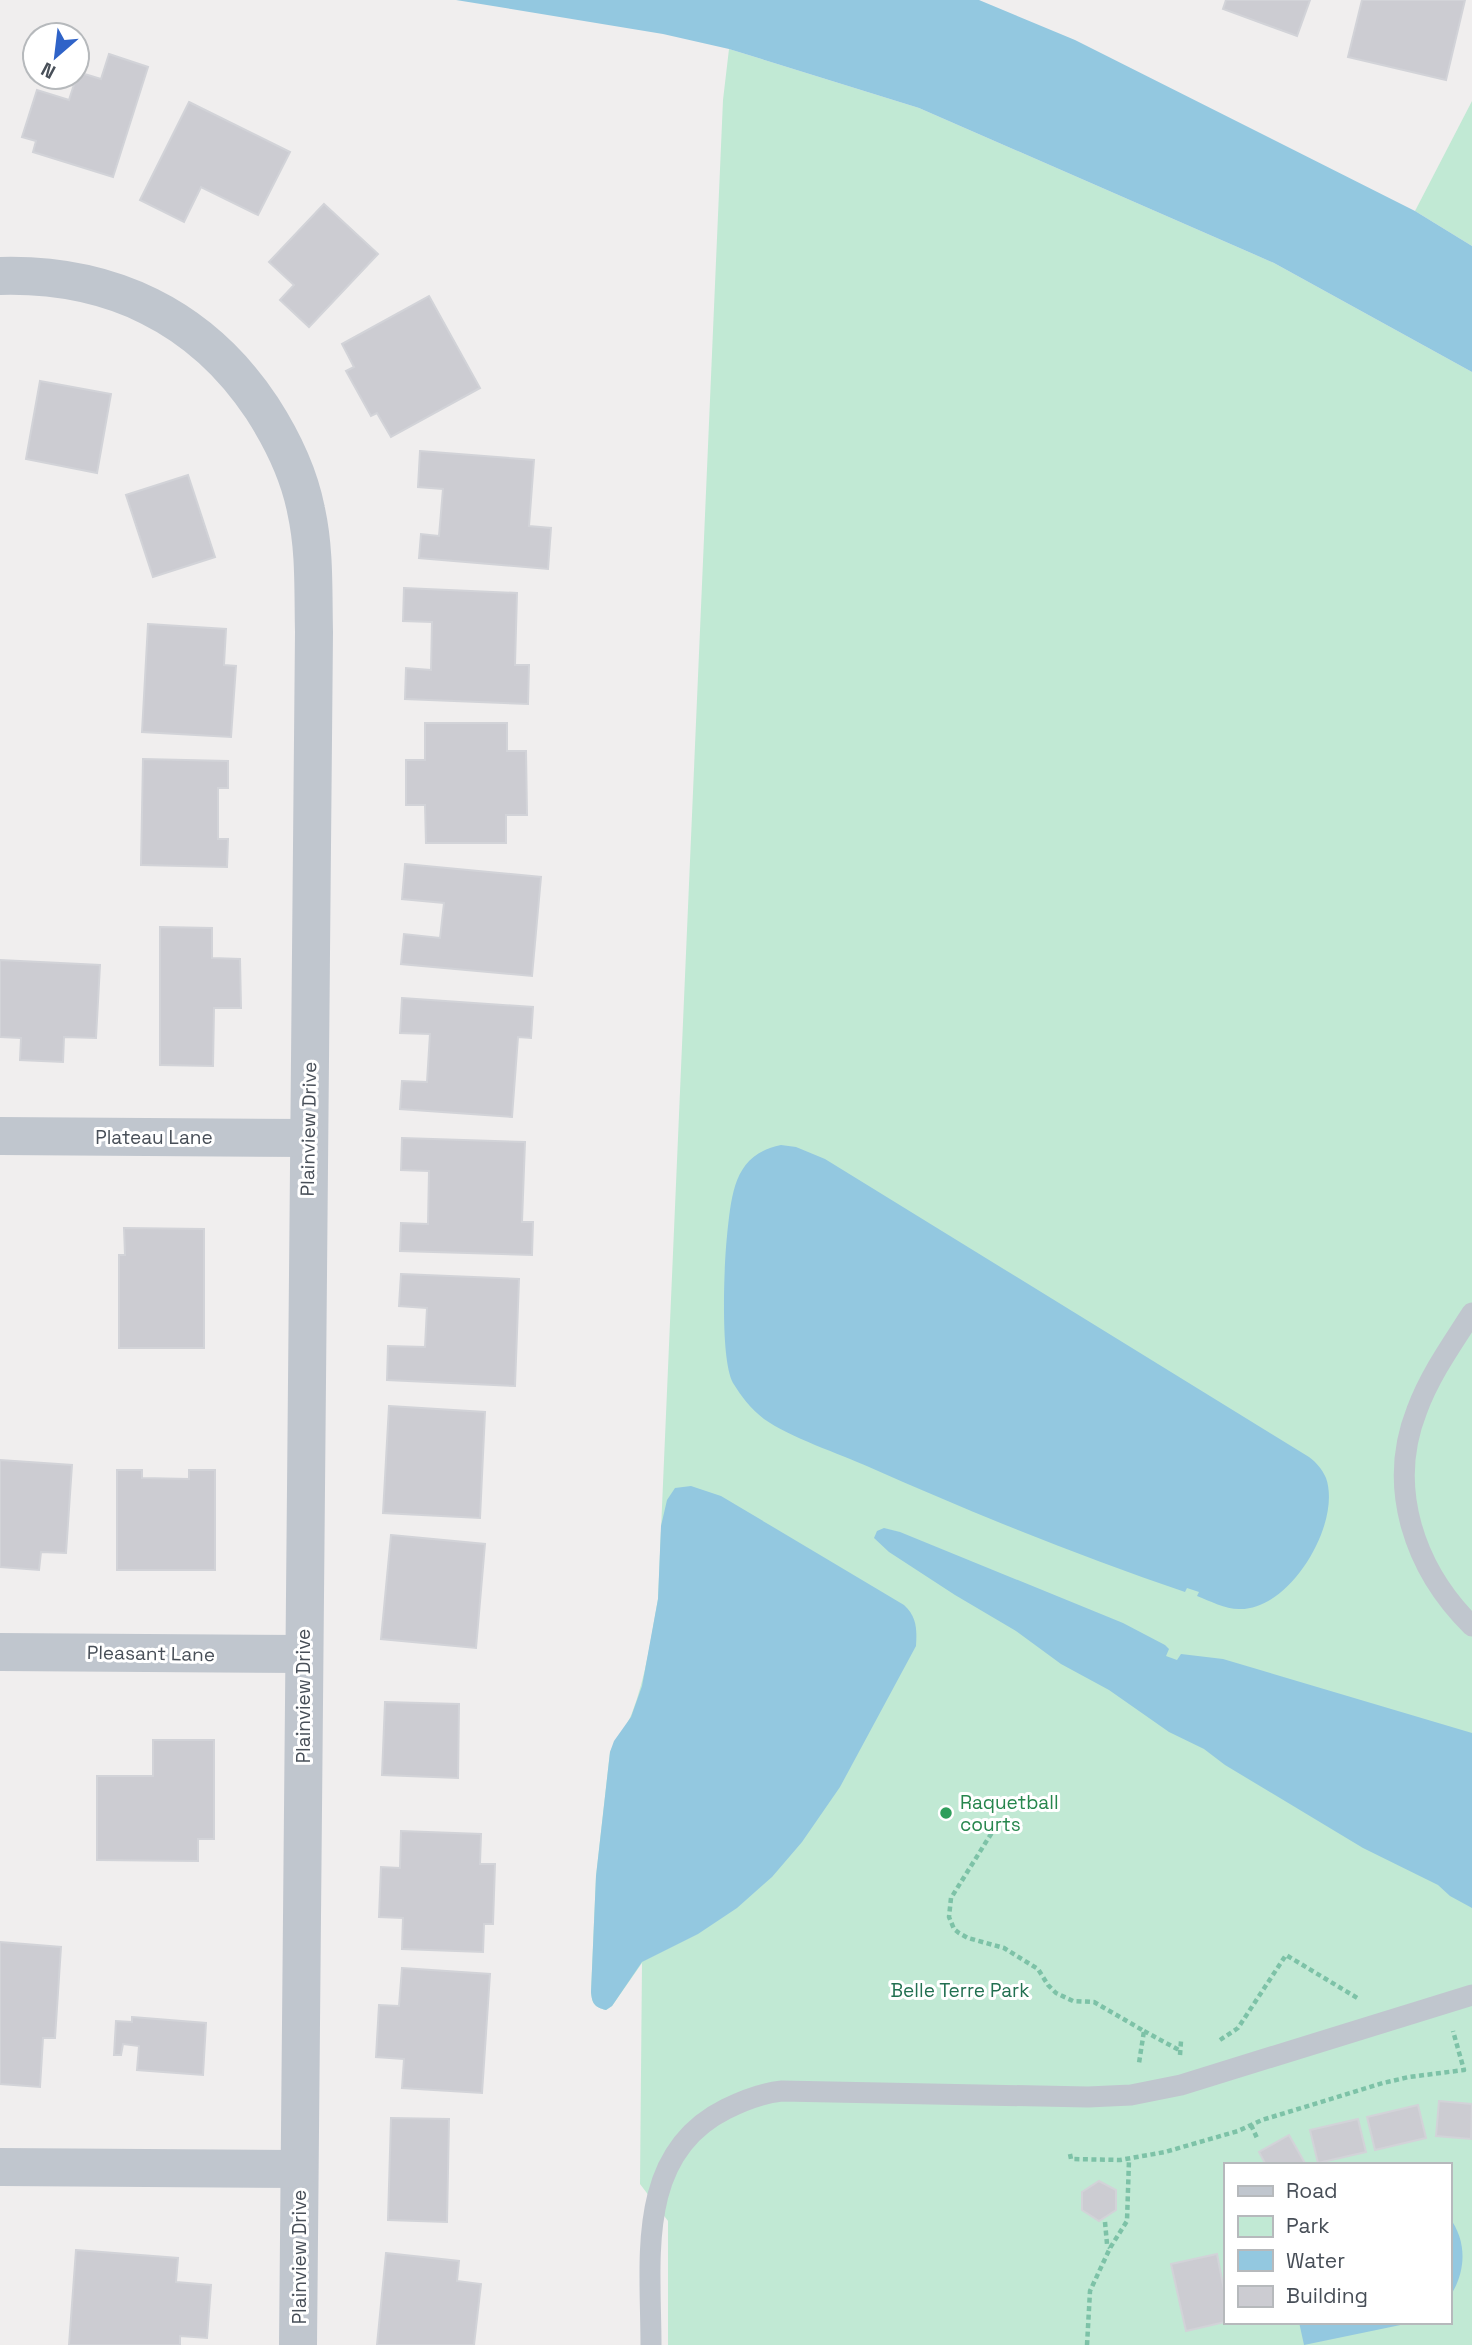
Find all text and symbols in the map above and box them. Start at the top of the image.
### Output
north arrow [21,21,91,91]
text: N [37,57,60,85]
street label: Plainview Drive [295,1062,322,1197]
street label: Plateau Lane [95,1125,213,1150]
street label: Plainview Drive [291,1629,316,1763]
street label: Pleasant Lane [87,1640,215,1667]
place label: Raquetball courts [960,1790,1059,1837]
marker: Raquetball courts [938,1805,954,1821]
park label: Belle Terre Park [891,1978,1029,2003]
legend [1224,2163,1451,2324]
text: Road [1286,2177,1338,2204]
street label: Plainview Drive [287,2190,312,2324]
text: Park [1286,2212,1330,2239]
text: Water [1286,2247,1345,2274]
text: Building [1286,2282,1368,2309]

